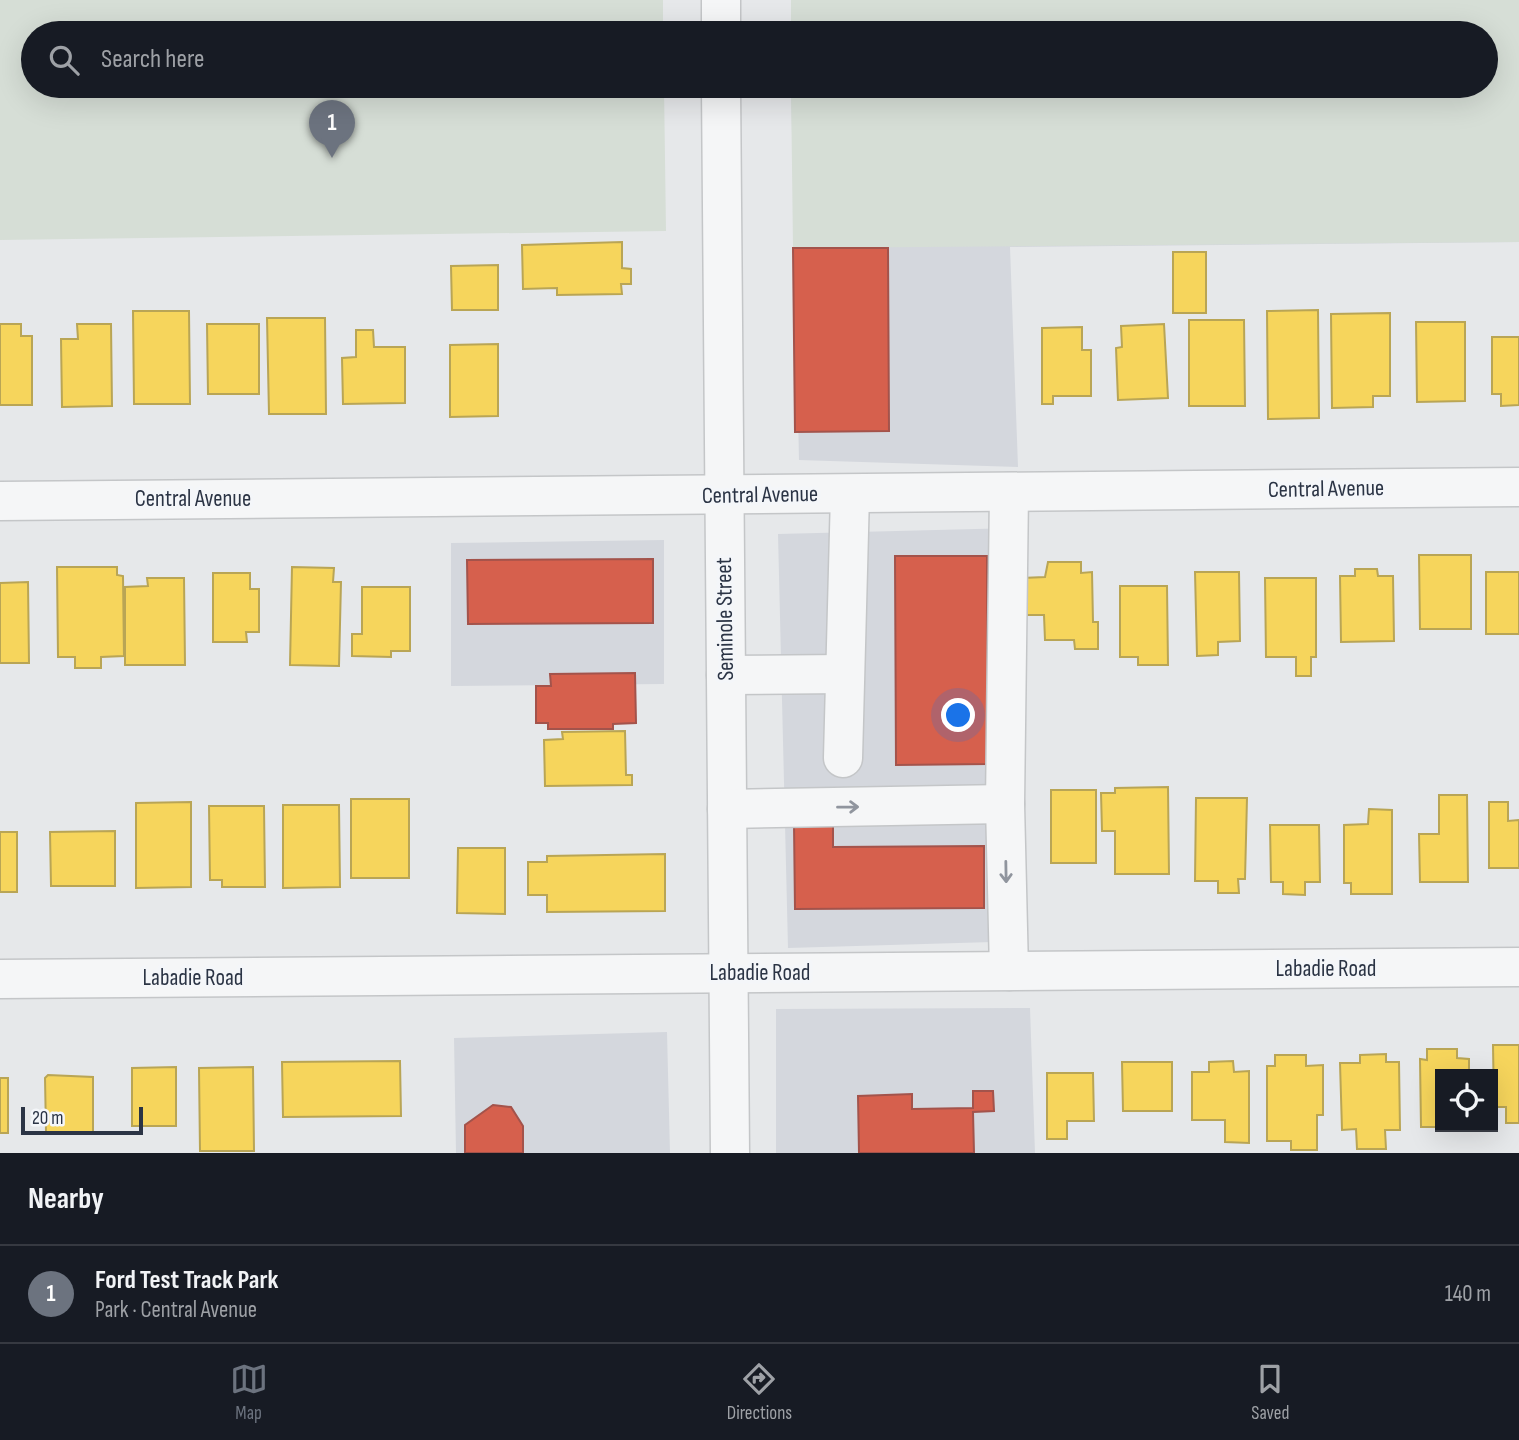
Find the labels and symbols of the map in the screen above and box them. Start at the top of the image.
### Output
pin: 1 [309,100,355,158]
street label: Central Avenue [1268,474,1384,504]
street label: Central Avenue [702,480,818,510]
street label: Central Avenue [135,485,251,513]
street label: Seminole Street [710,557,740,681]
your location [941,698,975,732]
one-way arrow [836,800,859,813]
one-way arrow [999,860,1013,883]
street label: Labadie Road [1276,955,1376,983]
street label: Labadie Road [710,959,810,987]
street label: Labadie Road [143,964,243,992]
scale bar [21,1104,144,1136]

